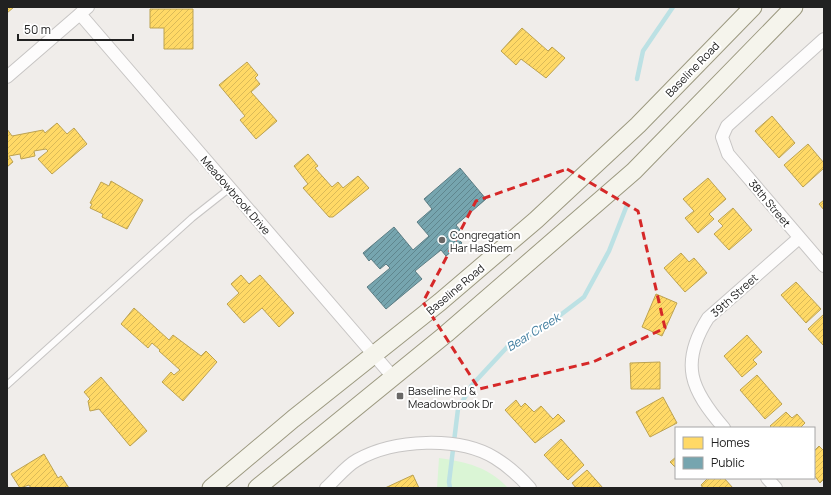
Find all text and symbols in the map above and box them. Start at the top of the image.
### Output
scale bar [18,16,133,42]
text: 50 m [24,21,51,38]
street label: Baseline Road [662,38,722,100]
street label: Meadowbrook Drive [198,152,275,238]
street label: 38th Street [746,176,794,230]
place label: Congregation Har HaShem [450,227,520,255]
marker: Congregation Har HaShem [437,235,447,245]
street label: Baseline Road [423,260,487,318]
street label: 39th Street [707,270,761,320]
water label: Bear Creek [503,308,565,355]
place label: Baseline Rd & Meadowbrook Dr [408,383,493,411]
marker: Baseline Rd & Meadowbrook Dr [395,391,405,401]
legend [675,427,815,479]
text: Homes [711,434,750,451]
text: Public [711,454,745,471]

